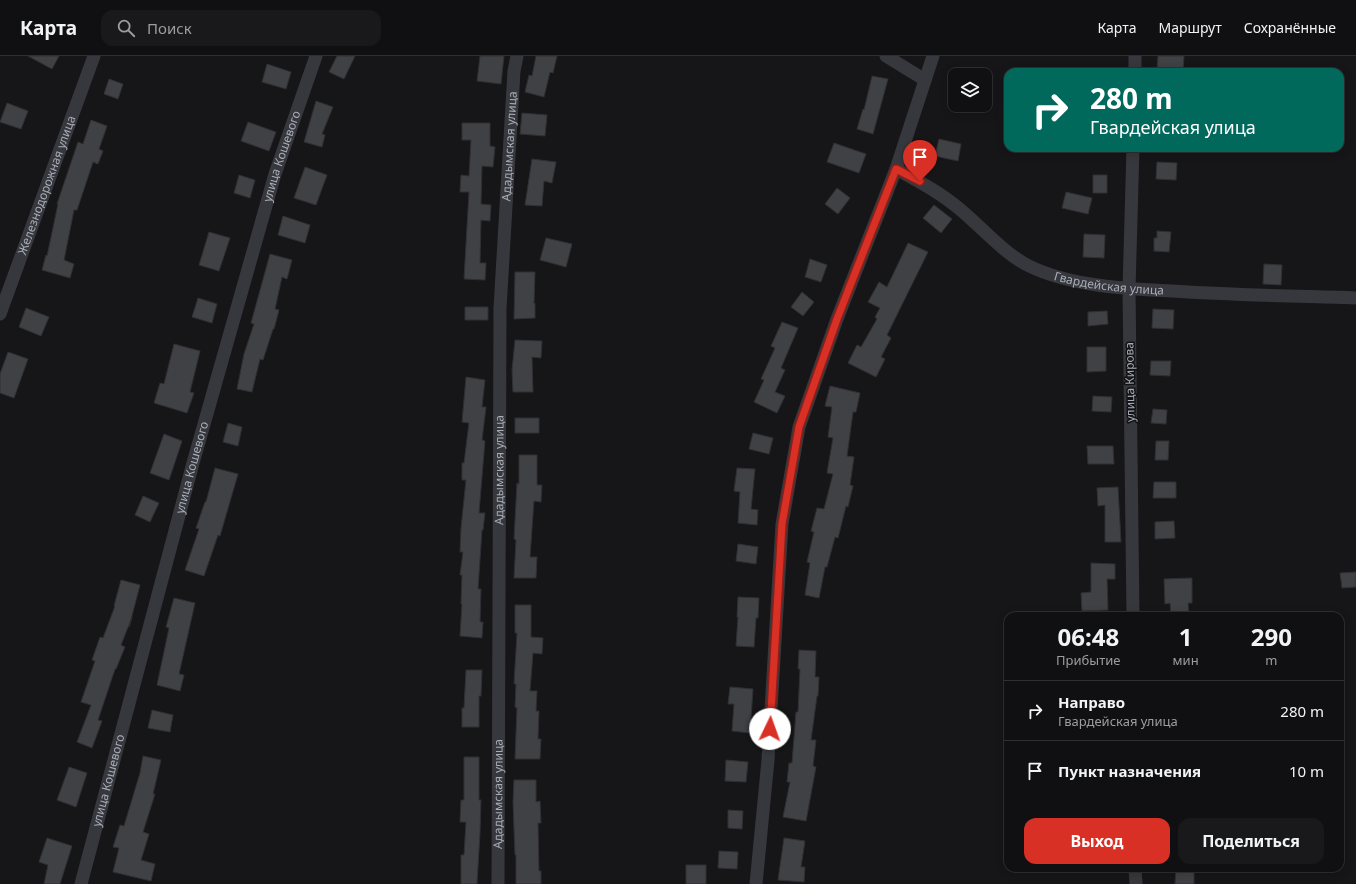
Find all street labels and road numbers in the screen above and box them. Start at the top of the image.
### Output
street label: Ададымская улица [497,91,521,202]
street label: улица Кошевого [259,108,304,204]
street label: Железнодорожная улица [13,113,80,257]
street label: Гвардейская улица [1052,267,1164,299]
street label: улица Кирова [1120,342,1139,422]
street label: Ададымская улица [490,415,508,525]
street label: улица Кошевого [171,419,212,516]
street label: улица Кошевого [88,732,128,829]
street label: Ададымская улица [489,739,507,849]

